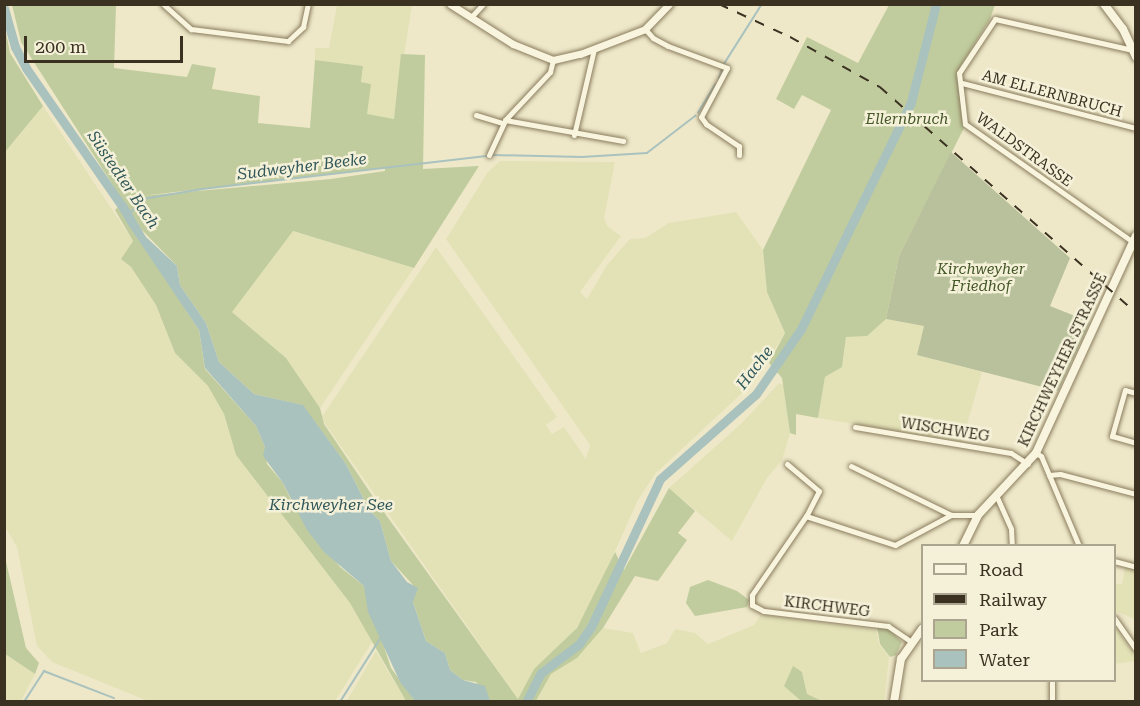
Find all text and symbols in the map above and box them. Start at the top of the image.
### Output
scale bar [27,24,186,62]
text: 200 m [35,36,86,57]
street label: AM ELLERNBRUCH [980,67,1124,121]
street label: WALDSTRASSE [972,109,1076,191]
park label: Ellernbruch [866,111,948,129]
water label: Süstedter Bach [83,127,163,233]
water label: Sudweyher Beeke [236,150,368,184]
park label: Kirchweyher Friedhof [937,260,1025,295]
street label: KIRCHWEYHER STRASSE [1015,270,1111,450]
water label: Hache [733,343,777,393]
street label: WISCHWEG [899,414,991,446]
water label: Kirchweyher See [269,495,393,515]
legend [921,544,1116,682]
text: Road [979,559,1023,580]
text: Railway [979,589,1047,610]
street label: KIRCHWEG [783,593,871,621]
text: Park [979,619,1019,640]
text: Water [979,649,1030,670]

